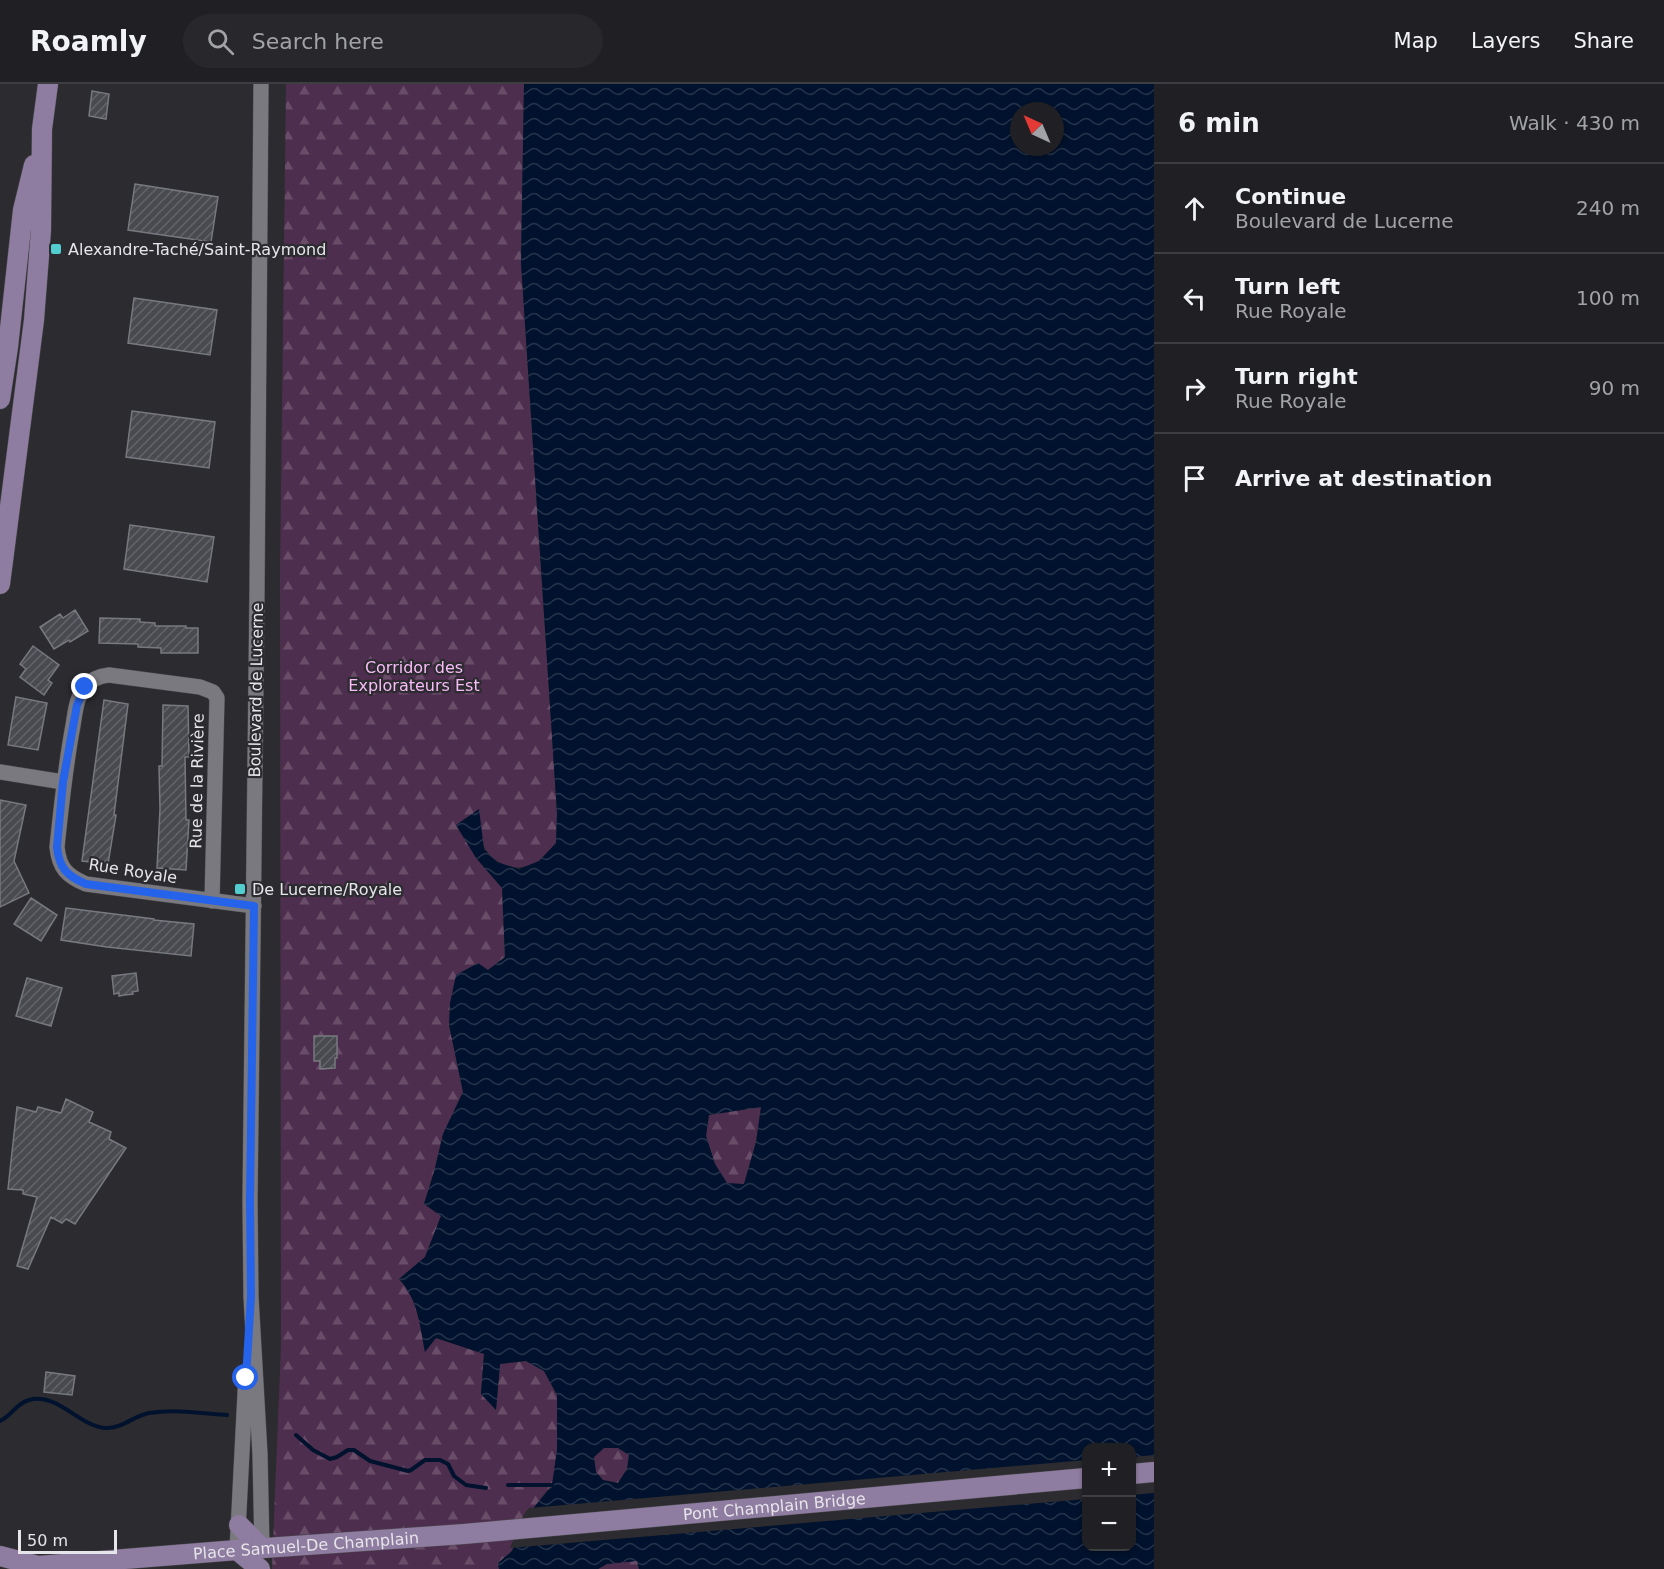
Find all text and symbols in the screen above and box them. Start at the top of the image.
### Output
search box [183,14,603,68]
text: Roamly [30,25,147,58]
icon: search [204,25,237,58]
text: Search here [252,29,384,54]
text: Map [1394,29,1438,53]
text: Layers [1471,29,1540,53]
text: Share [1573,29,1634,53]
north arrow [1010,102,1064,156]
text: 6 min [1178,108,1260,138]
text: Walk · 430 m [1509,111,1640,135]
text: Continue [1235,184,1346,209]
icon: ahead [1178,192,1211,225]
text: 240 m [1576,196,1640,220]
text: Boulevard de Lucerne [1235,209,1454,233]
place label: Alexandre-Taché/Saint-Raymond [68,240,326,259]
marker: Alexandre-Taché/Saint-Raymond [49,242,63,256]
text: Turn left [1235,274,1340,299]
icon: left [1178,282,1211,315]
text: 100 m [1576,286,1640,310]
text: Rue Royale [1235,299,1347,323]
text: Turn right [1235,364,1358,389]
icon: right [1178,372,1211,405]
text: 90 m [1589,376,1640,400]
text: Rue Royale [1235,389,1347,413]
icon: arrive [1178,462,1211,495]
text: Arrive at destination [1235,466,1492,491]
street label: Boulevard de Lucerne [245,602,267,778]
park label: Corridor des Explorateurs Est [348,658,480,695]
route end [71,673,97,699]
street label: Rue de la Rivière [186,713,208,849]
street label: Rue Royale [87,855,179,887]
place label: De Lucerne/Royale [252,880,402,899]
marker: De Lucerne/Royale [233,882,247,896]
route start [232,1364,258,1390]
map controls [1082,1443,1136,1551]
button: + [1082,1443,1136,1497]
street label: Pont Champlain Bridge [682,1488,866,1524]
button: − [1082,1497,1136,1551]
scale bar [18,1527,117,1554]
street label: Place Samuel-De Champlain [192,1528,419,1563]
text: 50 m [27,1531,68,1550]

